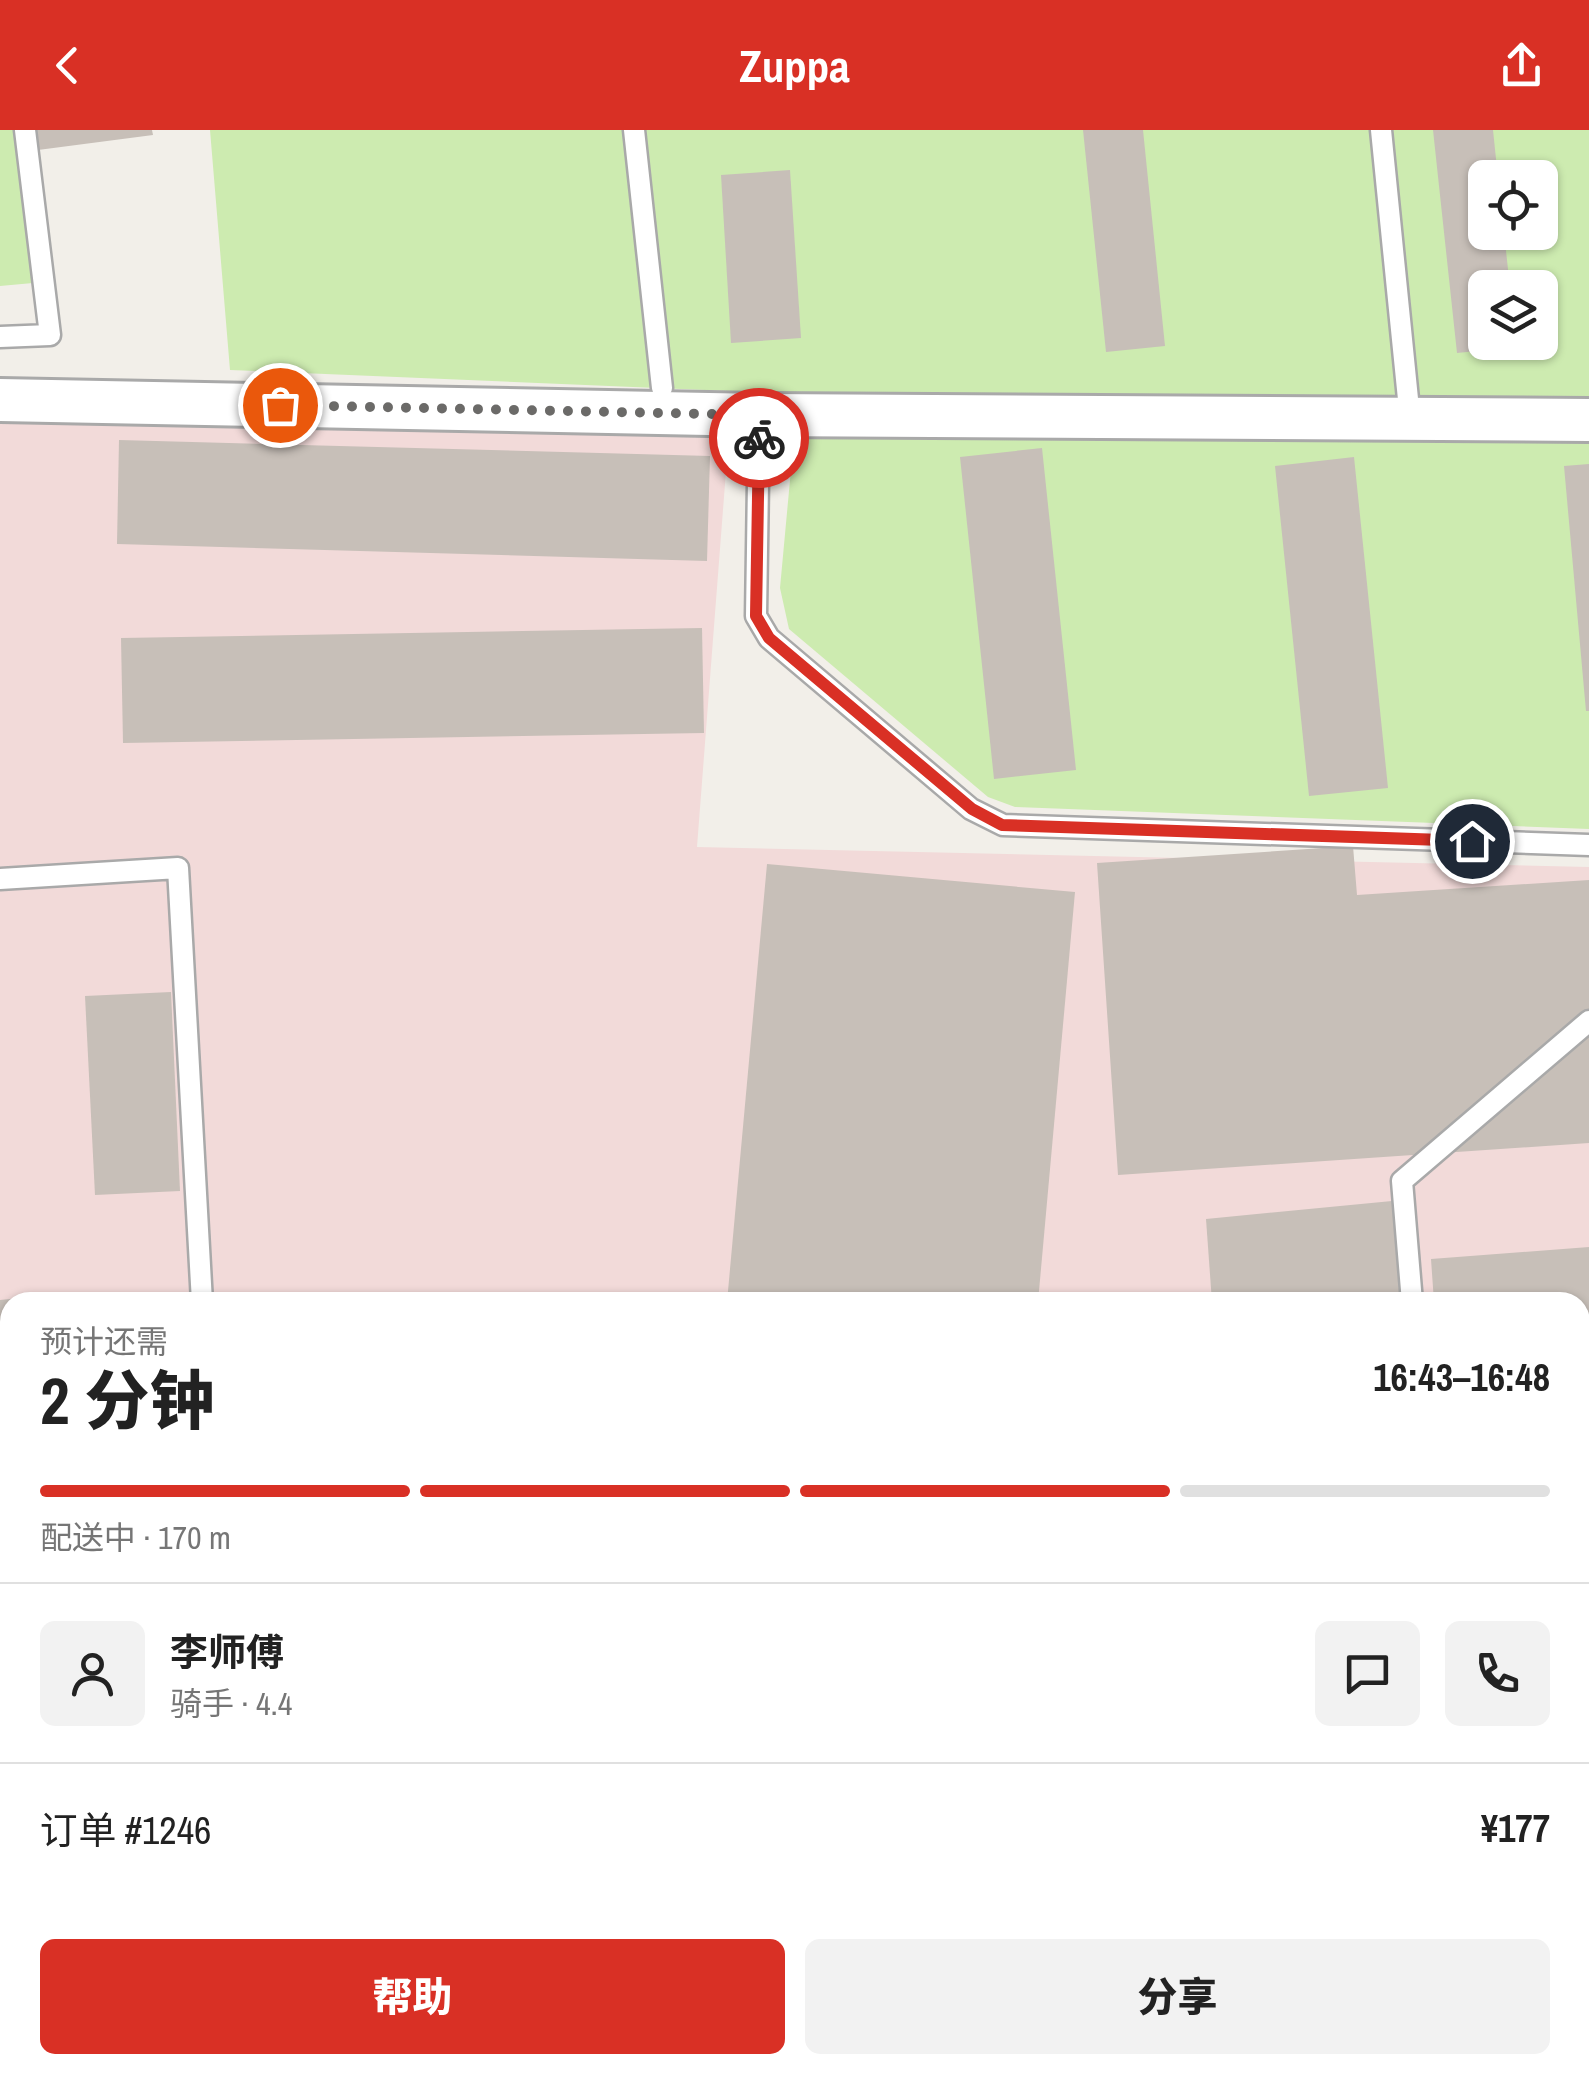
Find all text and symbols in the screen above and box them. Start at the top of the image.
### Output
text: Zuppa [739,35,850,96]
icon: back [40,38,95,93]
icon: share [1494,38,1549,93]
map controls [1468,160,1558,360]
button: locate [1468,160,1558,250]
button: layers [1468,270,1558,360]
pin [238,363,323,448]
icon: bag [253,378,308,433]
courier [709,388,809,488]
icon: bike [732,411,787,466]
pin [1430,799,1515,884]
icon: home [1445,814,1500,869]
text: 预计还需 [40,1320,168,1363]
text: 16:43–16:48 [1373,1352,1550,1403]
text: 2 分钟 [40,1357,214,1444]
text: 配送中 · 170 m [40,1516,231,1559]
button: person [40,1621,145,1726]
button: chat [1315,1621,1420,1726]
button: phone [1445,1621,1550,1726]
text: 李师傅 [170,1627,284,1678]
text: 骑手 · 4.4 [170,1682,292,1725]
text: ¥177 [1481,1803,1550,1854]
text: 订单 #1246 [40,1805,211,1856]
button: 帮助 [40,1939,785,2054]
button: 分享 [805,1939,1550,2054]

